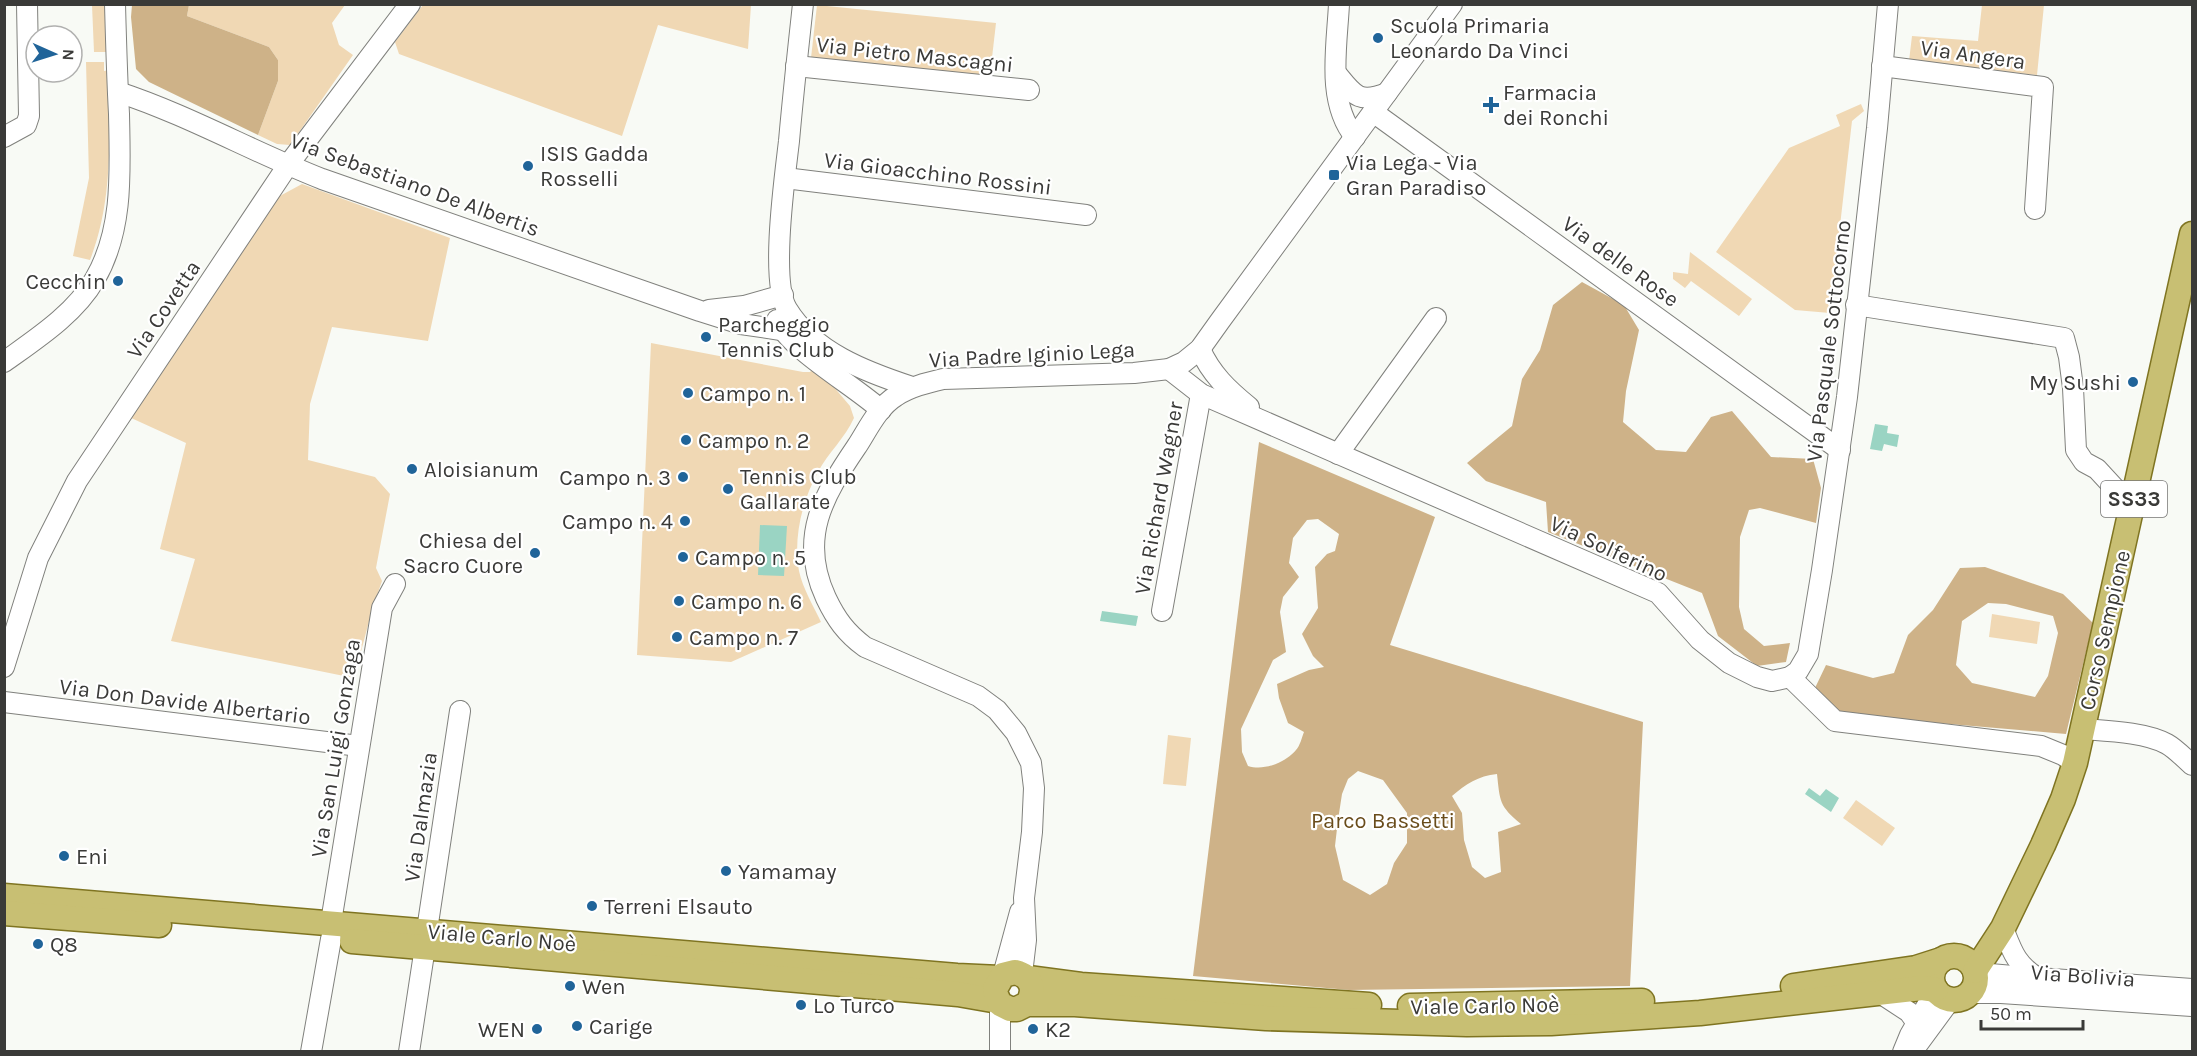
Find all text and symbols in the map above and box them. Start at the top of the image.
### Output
place label: Scuola Primaria Leonardo Da Vinci [1390,13,1569,64]
north arrow [24,24,84,84]
marker: Scuola Primaria Leonardo Da Vinci [1371,31,1385,45]
street label: Via Pietro Mascagni [815,32,1015,78]
street label: Via Angera [1919,35,2027,75]
text: N [59,49,78,61]
place label: Farmacia dei Ronchi [1503,80,1609,131]
marker: Farmacia dei Ronchi [1484,98,1498,112]
street label: Via Sebastiano De Albertis [286,128,543,242]
place label: ISIS Gadda Rosselli [540,141,649,192]
street label: Via Gioacchino Rossini [823,147,1053,201]
place label: Via Lega - Via Gran Paradiso [1346,150,1486,201]
marker: ISIS Gadda Rosselli [521,159,535,173]
marker: Via Lega - Via Gran Paradiso [1327,168,1341,182]
street label: Via delle Rose [1557,211,1684,313]
street label: Via Pasquale Sottocorno [1801,219,1857,464]
street label: Via Covetta [122,256,206,364]
place label: Cecchin [25,269,106,295]
marker: Cecchin [111,274,125,288]
place label: Parcheggio Tennis Club [718,312,835,363]
marker: Parcheggio Tennis Club [699,330,713,344]
street label: Via Padre Iginio Lega [928,337,1136,373]
place label: My Sushi [2029,370,2121,396]
marker: My Sushi [2126,375,2140,389]
place label: Campo n. 1 [700,381,806,407]
marker: Campo n. 1 [681,386,695,400]
street label: Via Richard Wagner [1129,400,1189,597]
place label: Campo n. 2 [698,428,809,454]
marker: Campo n. 2 [679,433,693,447]
place label: Aloisianum [424,457,539,483]
marker: Aloisianum [405,462,419,476]
place label: Tennis Club Gallarate [740,464,857,515]
place label: Campo n. 3 [559,465,671,491]
marker: Campo n. 3 [676,470,690,484]
road number: SS33 [2101,481,2167,517]
marker: Tennis Club Gallarate [721,482,735,496]
place label: Campo n. 4 [562,509,673,535]
street label: Via Solferino [1546,510,1671,587]
marker: Campo n. 4 [678,514,692,528]
place label: Chiesa del Sacro Cuore [403,528,523,579]
place label: Campo n. 5 [695,545,806,571]
marker: Chiesa del Sacro Cuore [528,546,542,560]
street label: Corso Sempione [2074,548,2136,713]
marker: Campo n. 5 [676,550,690,564]
place label: Campo n. 6 [691,589,802,615]
marker: Campo n. 6 [672,594,686,608]
place label: Campo n. 7 [689,625,798,651]
marker: Campo n. 7 [670,630,684,644]
street label: Via San Luigi Gonzaga [306,637,366,859]
street label: Via Don Davide Albertario [58,674,312,730]
street label: Via Dalmazia [399,751,443,884]
park label: Parco Bassetti [1311,808,1455,834]
place label: Eni [76,844,108,870]
marker: Eni [57,849,71,863]
place label: Yamamay [738,859,836,885]
marker: Yamamay [719,864,733,878]
place label: Terreni Elsauto [604,894,753,920]
marker: Terreni Elsauto [585,899,599,913]
street label: Viale Carlo Noè [427,919,577,957]
place label: Q8 [50,932,78,958]
marker: Q8 [31,937,45,951]
street label: Via Bolivia [2030,959,2136,993]
place label: Wen [582,974,626,1000]
marker: Wen [563,979,577,993]
street label: Viale Carlo Noè [1410,992,1560,1020]
place label: Lo Turco [813,993,895,1019]
scale bar [1981,993,2083,1031]
marker: Lo Turco [794,998,808,1012]
text: 50 m [1990,1003,2032,1025]
place label: Carige [589,1014,653,1040]
place label: WEN [478,1017,525,1043]
place label: K2 [1045,1017,1071,1043]
marker: Carige [570,1019,584,1033]
marker: WEN [530,1022,544,1036]
marker: K2 [1026,1022,1040,1036]

